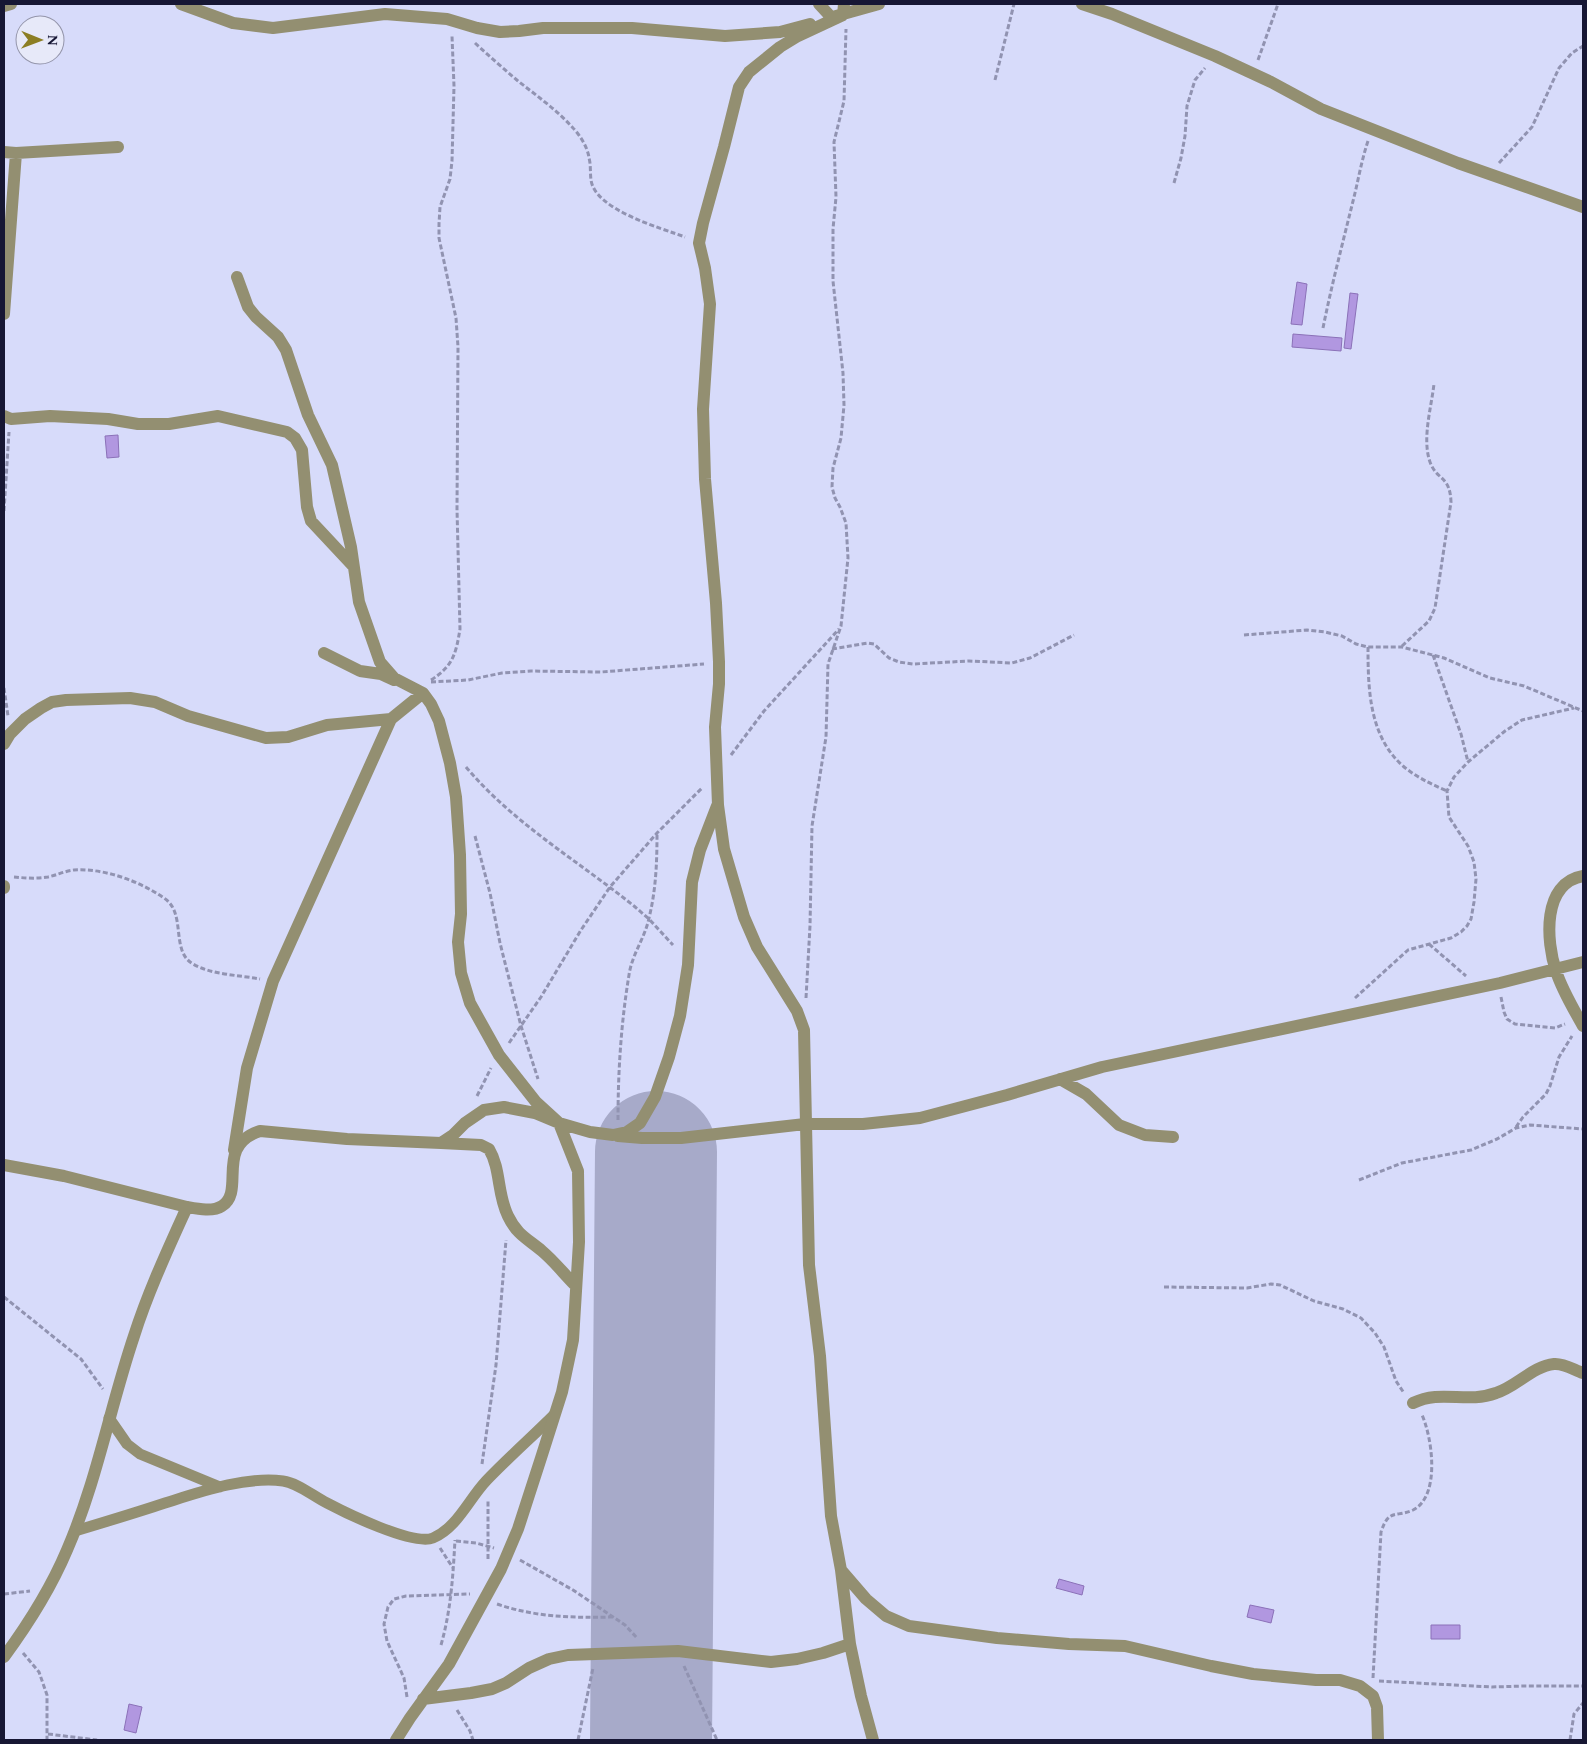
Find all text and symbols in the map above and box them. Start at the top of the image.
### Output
north arrow [15,15,65,65]
text: N [42,34,63,46]

